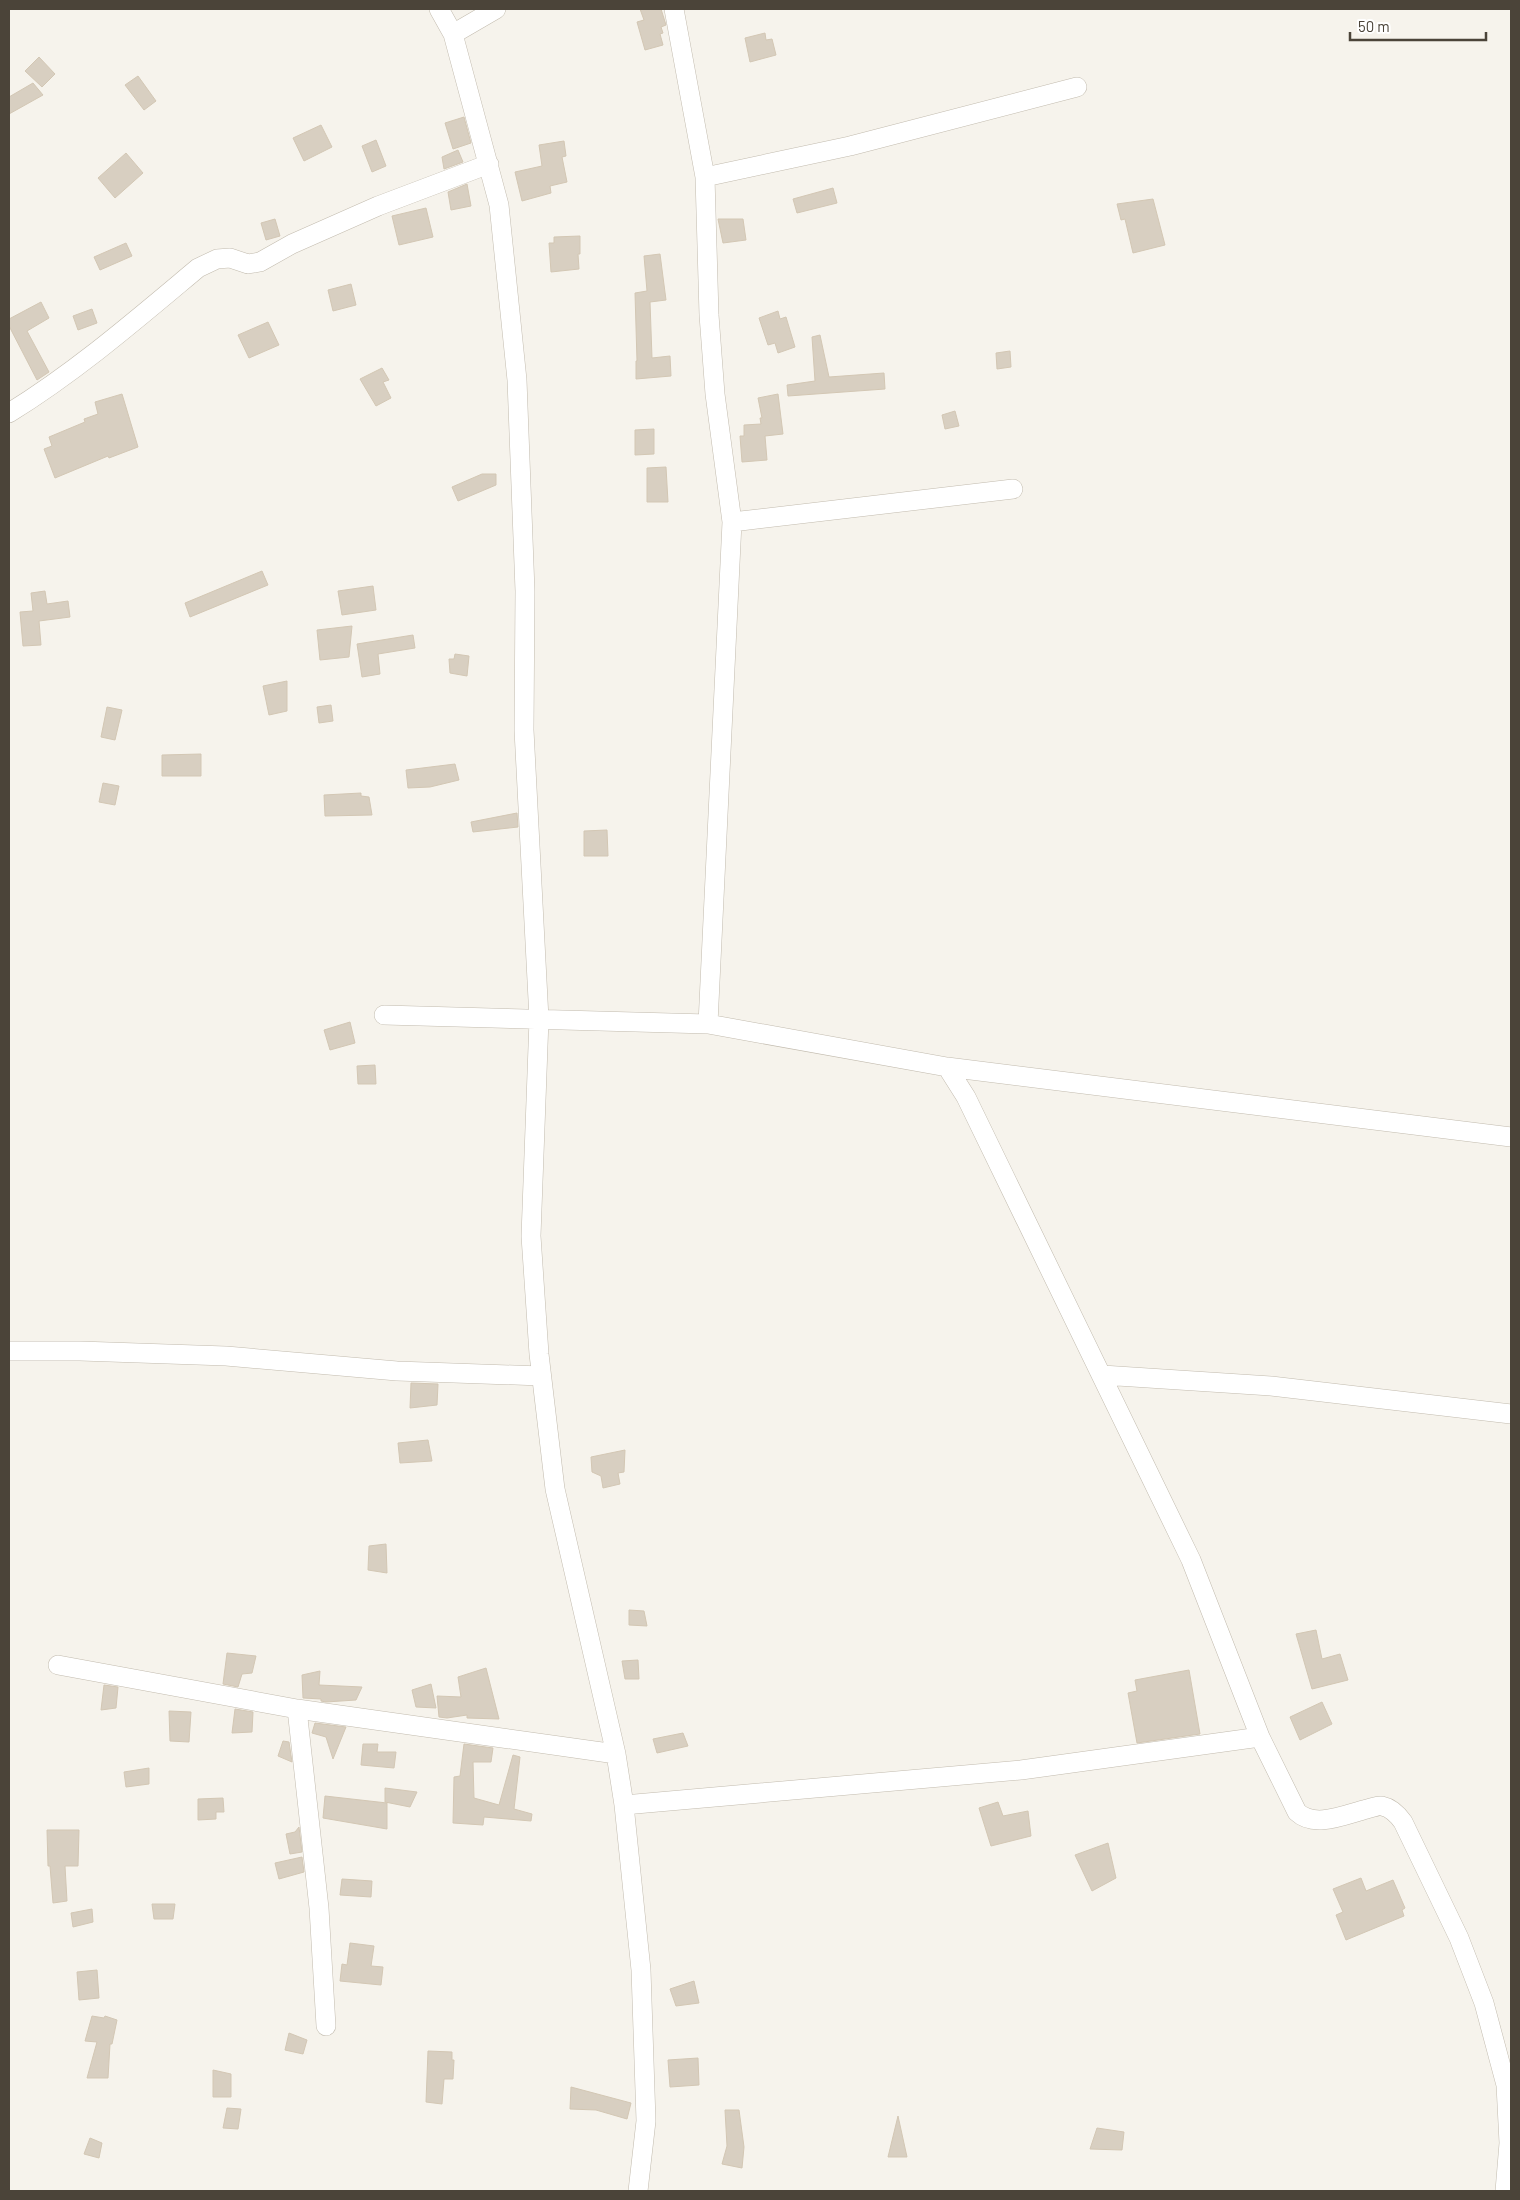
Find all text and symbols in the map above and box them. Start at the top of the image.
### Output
scale bar [1350,10,1486,42]
text: 50 m [1358,17,1390,35]

